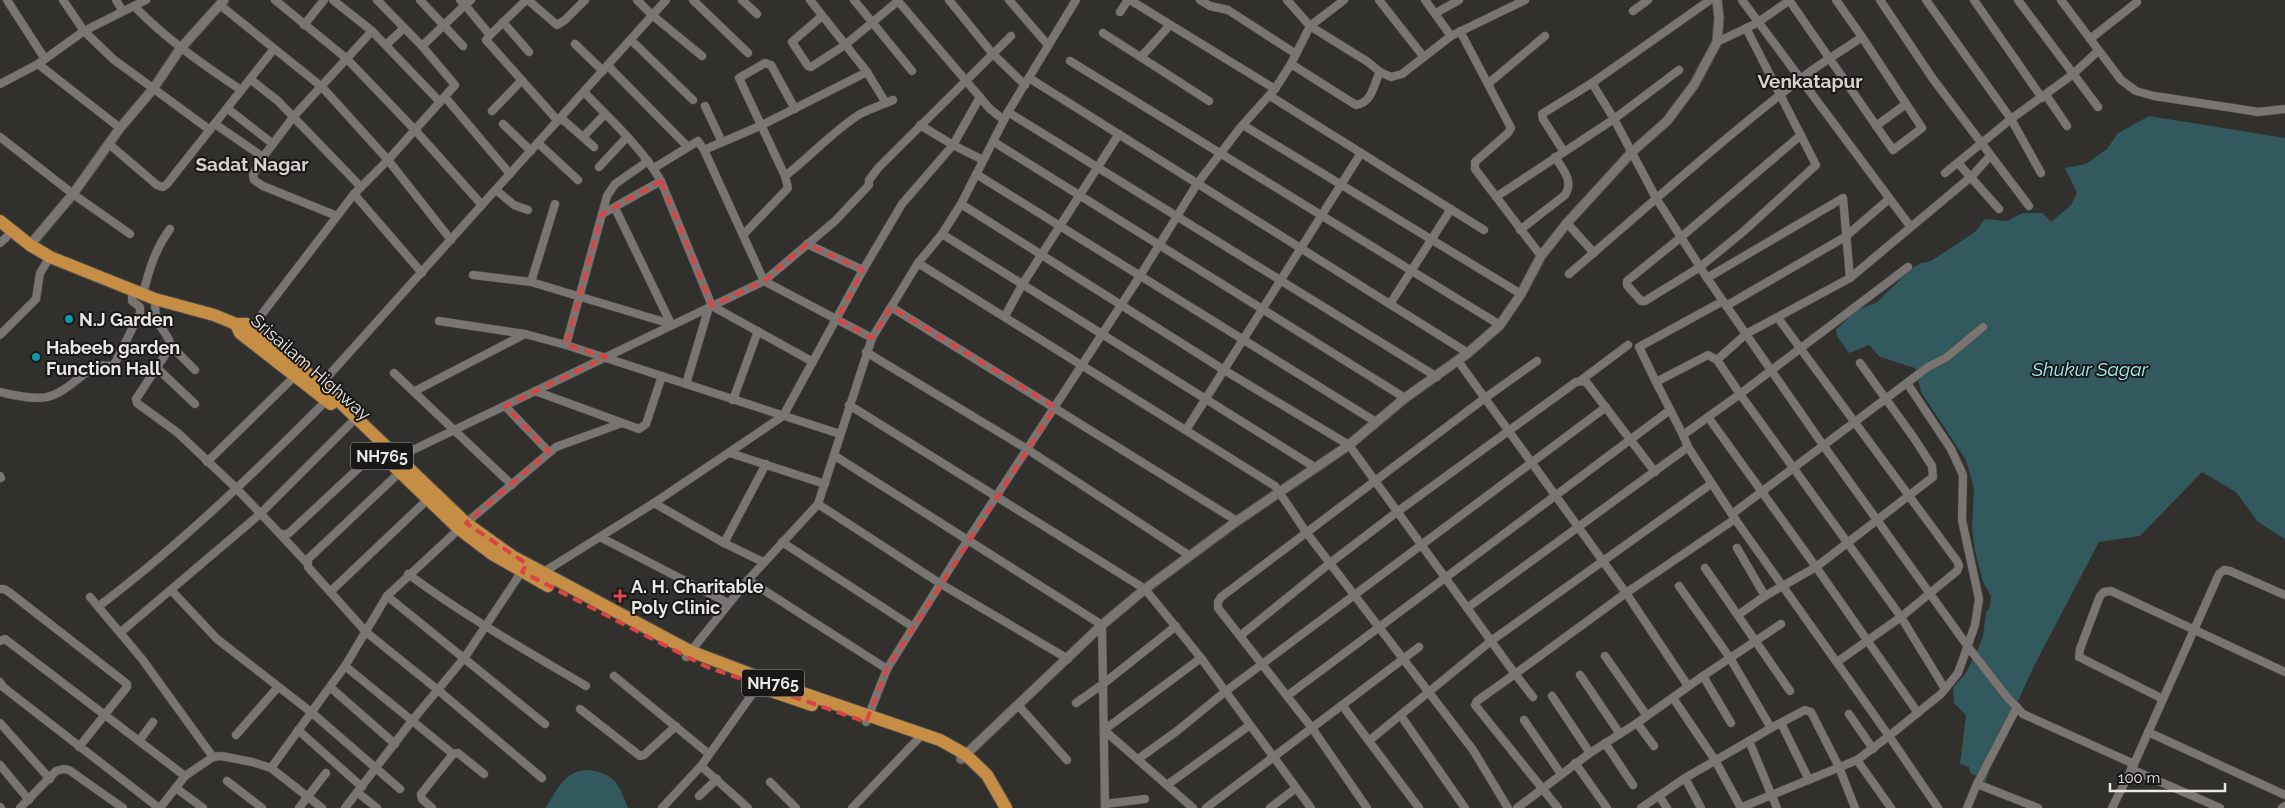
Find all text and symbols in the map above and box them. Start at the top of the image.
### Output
district label: Venkatapur [1757,70,1863,92]
district label: Sadat Nagar [195,153,309,175]
place label: N.J Garden [79,309,173,330]
street label: Srisailam Highway [247,309,375,425]
marker: N.J Garden [63,313,75,325]
place label: Habeeb garden Function Hall [46,337,180,379]
marker: Habeeb garden Function Hall [30,351,42,363]
water label: Shukur Sagar [2031,358,2149,380]
road number: NH765 [351,442,413,470]
place label: A. H. Charitable Poly Clinic [631,576,764,618]
marker: A. H. Charitable Poly Clinic [613,589,627,603]
road number: NH765 [742,670,804,696]
scale bar [2110,760,2225,792]
text: 100 m [2118,769,2160,787]

